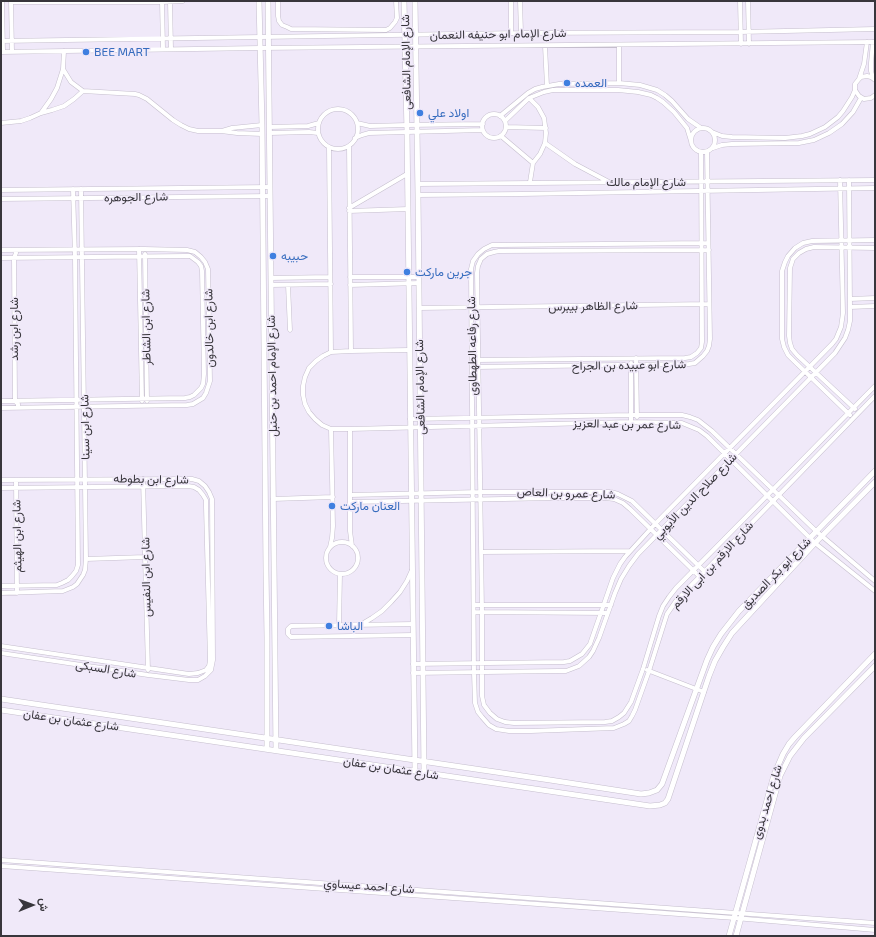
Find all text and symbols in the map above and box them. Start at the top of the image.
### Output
street label: شارع الإمام الشافعى [398,14,414,110]
street label: شارع الإمام ابو حنيفه النعمان [430,26,566,42]
place label: BEE MART [94,45,150,59]
marker: BEE MART [81,47,91,57]
place label: العمده [575,76,607,90]
marker: العمده [562,78,572,88]
place label: اولاد علي [428,106,469,120]
marker: اولاد علي [415,108,425,118]
street label: شارع الإمام مالك [606,175,686,189]
street label: شارع الجوهره [104,189,168,205]
place label: حبيبه [281,249,308,263]
marker: حبيبه [268,251,278,261]
place label: جرين ماركت [415,265,472,279]
marker: جرين ماركت [402,267,412,277]
street label: شارع ابن خالدون [201,288,217,368]
street label: شارع ابن الشاطر [138,289,154,365]
street label: شارع رفاعه الطهطاوى [464,296,480,396]
street label: شارع ابن رشد [7,297,21,361]
street label: شارع الظاهر بيبرس [548,298,638,314]
street label: شارع الإمام احمد بن حنبل [264,315,280,437]
street label: شارع الإمام الشافعى [412,339,428,435]
street label: شارع ابو عبيده بن الجراح [572,357,686,373]
street label: شارع ابن سينا [77,394,93,460]
street label: شارع عمر بن عبد العزيز [573,416,681,432]
street label: شارع صلاح الدين الأيوبي [650,450,740,542]
street label: شارع ابن بطوطه [113,471,189,487]
street label: شارع عمرو بن العاص [517,484,615,502]
street label: شارع ابن الهيثم [9,499,25,573]
place label: العنان ماركت [340,499,400,513]
marker: العنان ماركت [327,501,337,511]
street label: شارع الارقم بن ابى الارقم [668,518,756,612]
street label: شارع ابو بكر الصديق [738,534,814,612]
street label: شارع ابن النفيس [138,537,154,617]
place label: الباشا [337,619,363,633]
marker: الباشا [324,621,334,631]
street label: شارع السبكى [75,657,137,681]
street label: شارع عثمان بن عفان [22,706,120,734]
street label: شارع عثمان بن عفان [342,753,440,783]
street label: شارع احمد بدوى [749,763,785,841]
street label: شارع احمد عيساوي [323,876,415,896]
north arrow [12,885,52,925]
text: ش [38,898,51,912]

